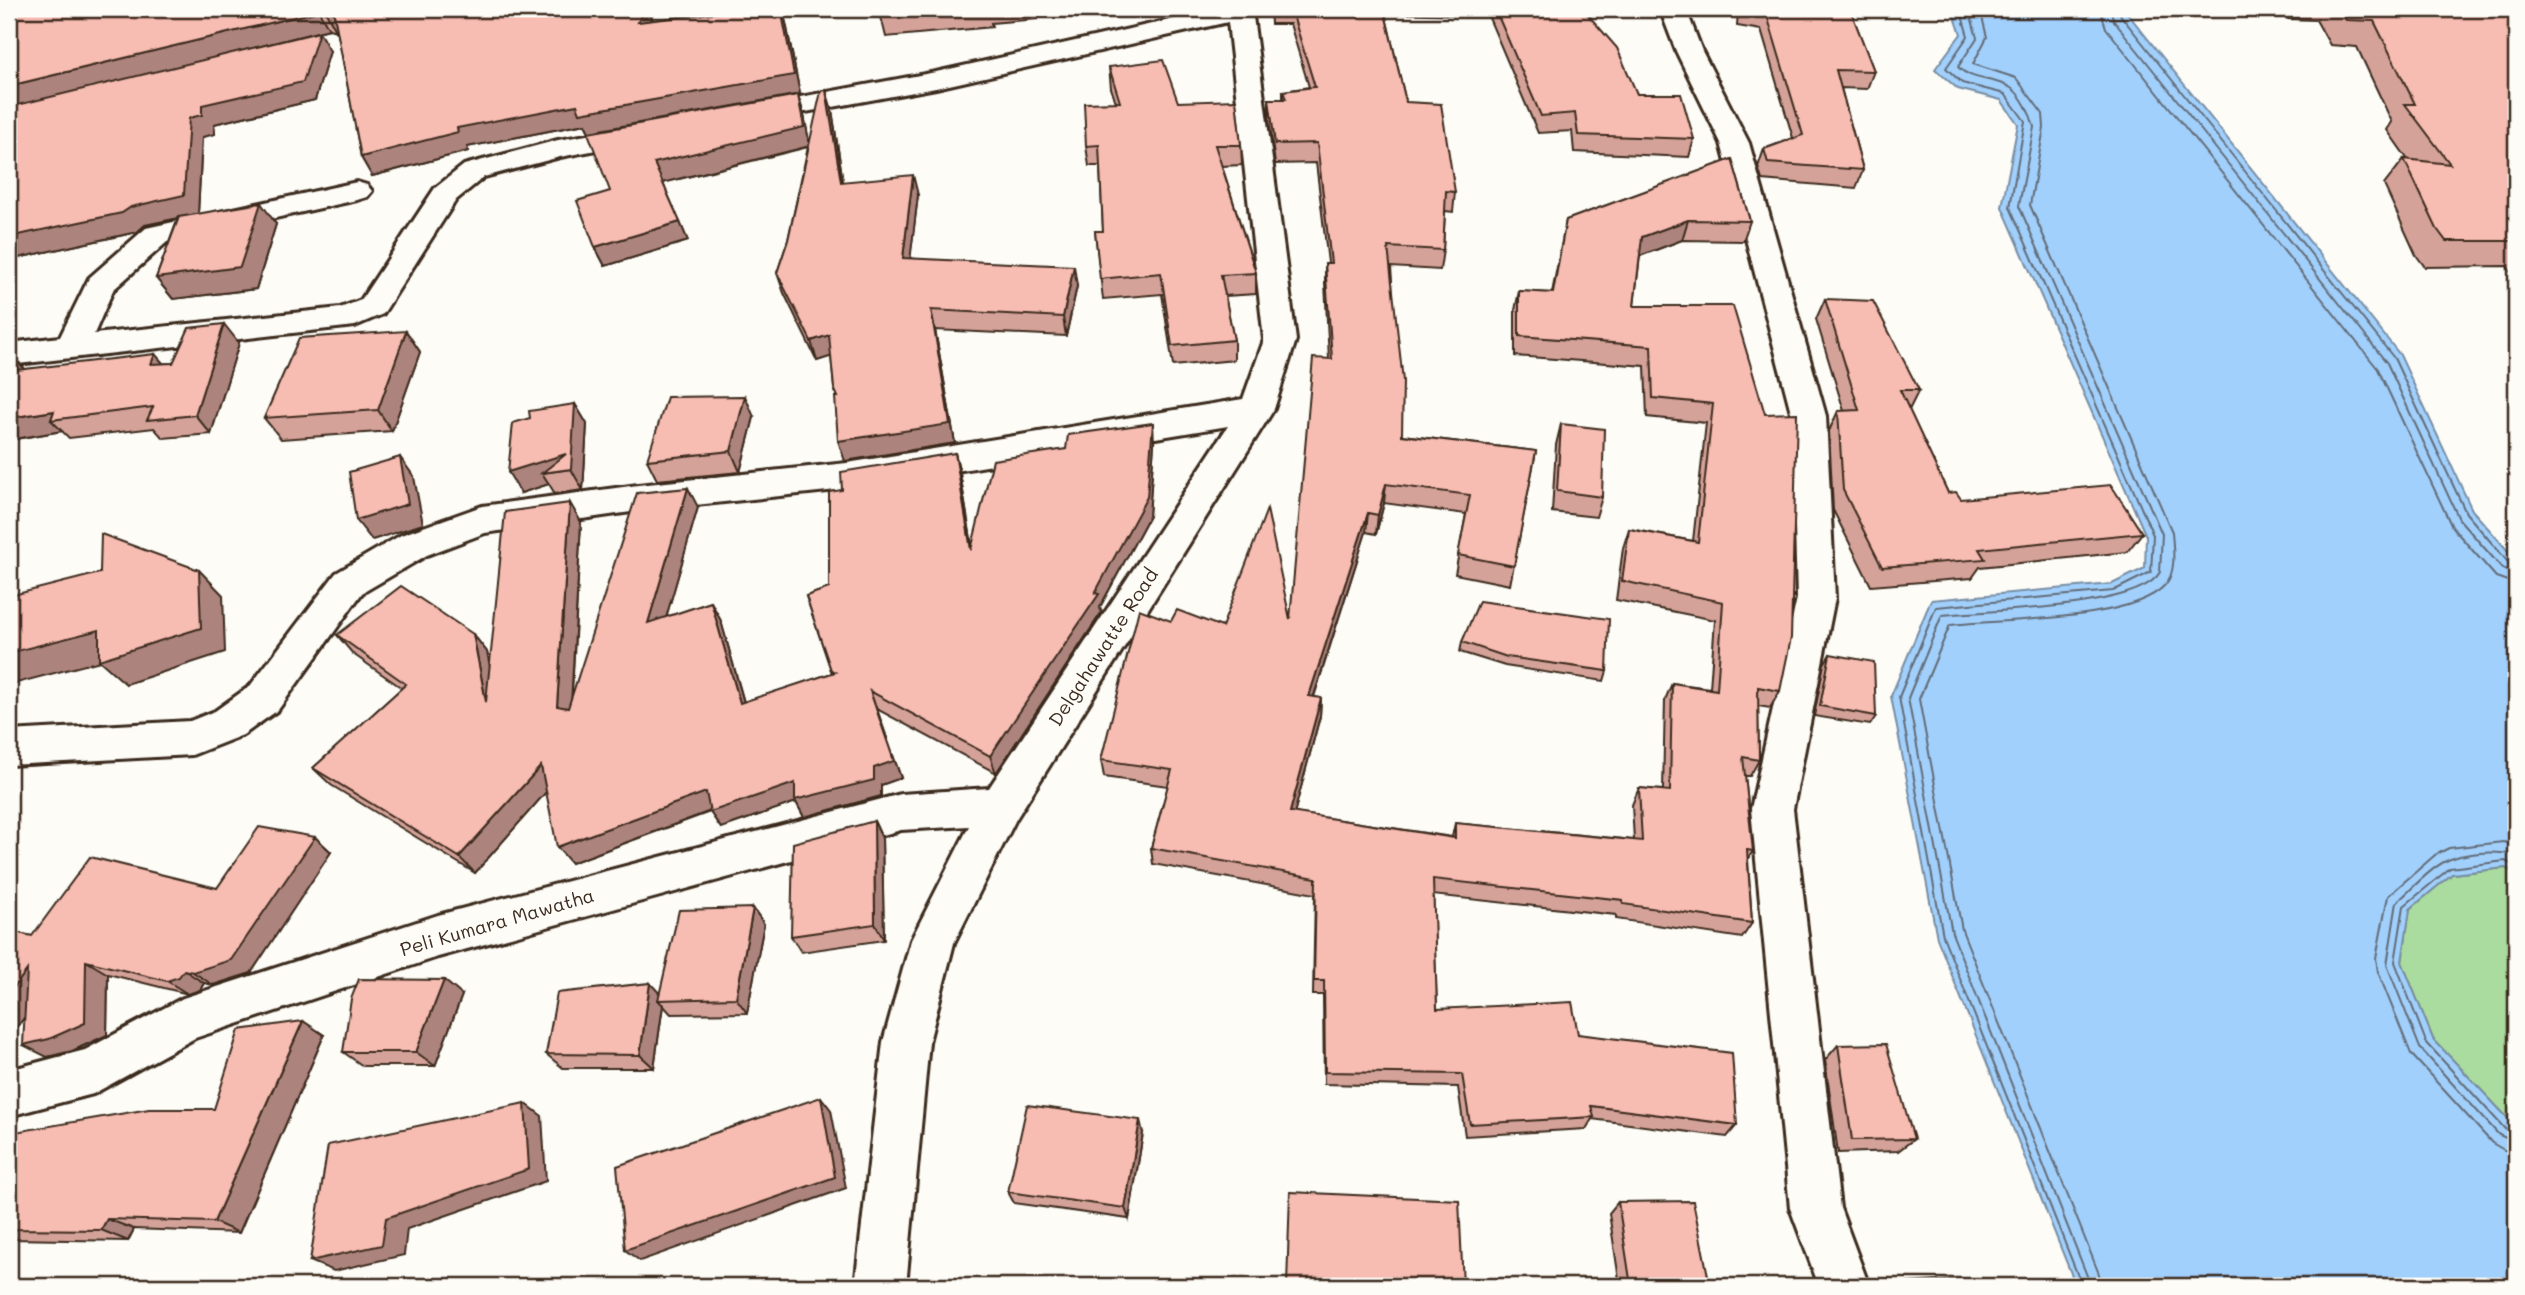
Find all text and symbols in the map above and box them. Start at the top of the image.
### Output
street label: Delgahawatte Road [1042,563,1163,730]
street label: Peli Kumara Mawatha [397,882,597,961]

